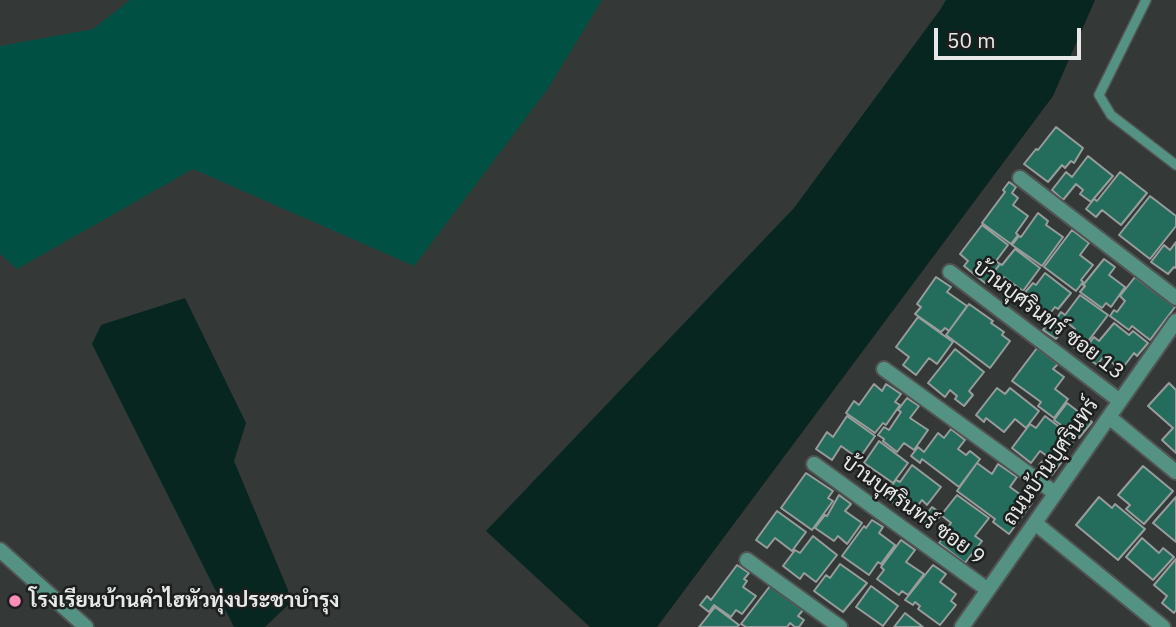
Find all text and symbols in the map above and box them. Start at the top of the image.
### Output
scale bar [938,14,1085,58]
text: 50 m [947,26,996,54]
street label: บ้านบุศรินทร์ ซอย 13 [967,255,1129,385]
street label: ถนนบ้านบุศรินทร์ [998,393,1104,531]
street label: บ้านบุศรินทร์ ซอย 9 [837,450,989,570]
place label: โรงเรียนบ้านคำไฮหัวทุ่งประชาบำรุง [29,588,339,614]
marker: โรงเรียนบ้านคำไฮหัวทุ่งประชาบำรุง [7,593,23,609]

